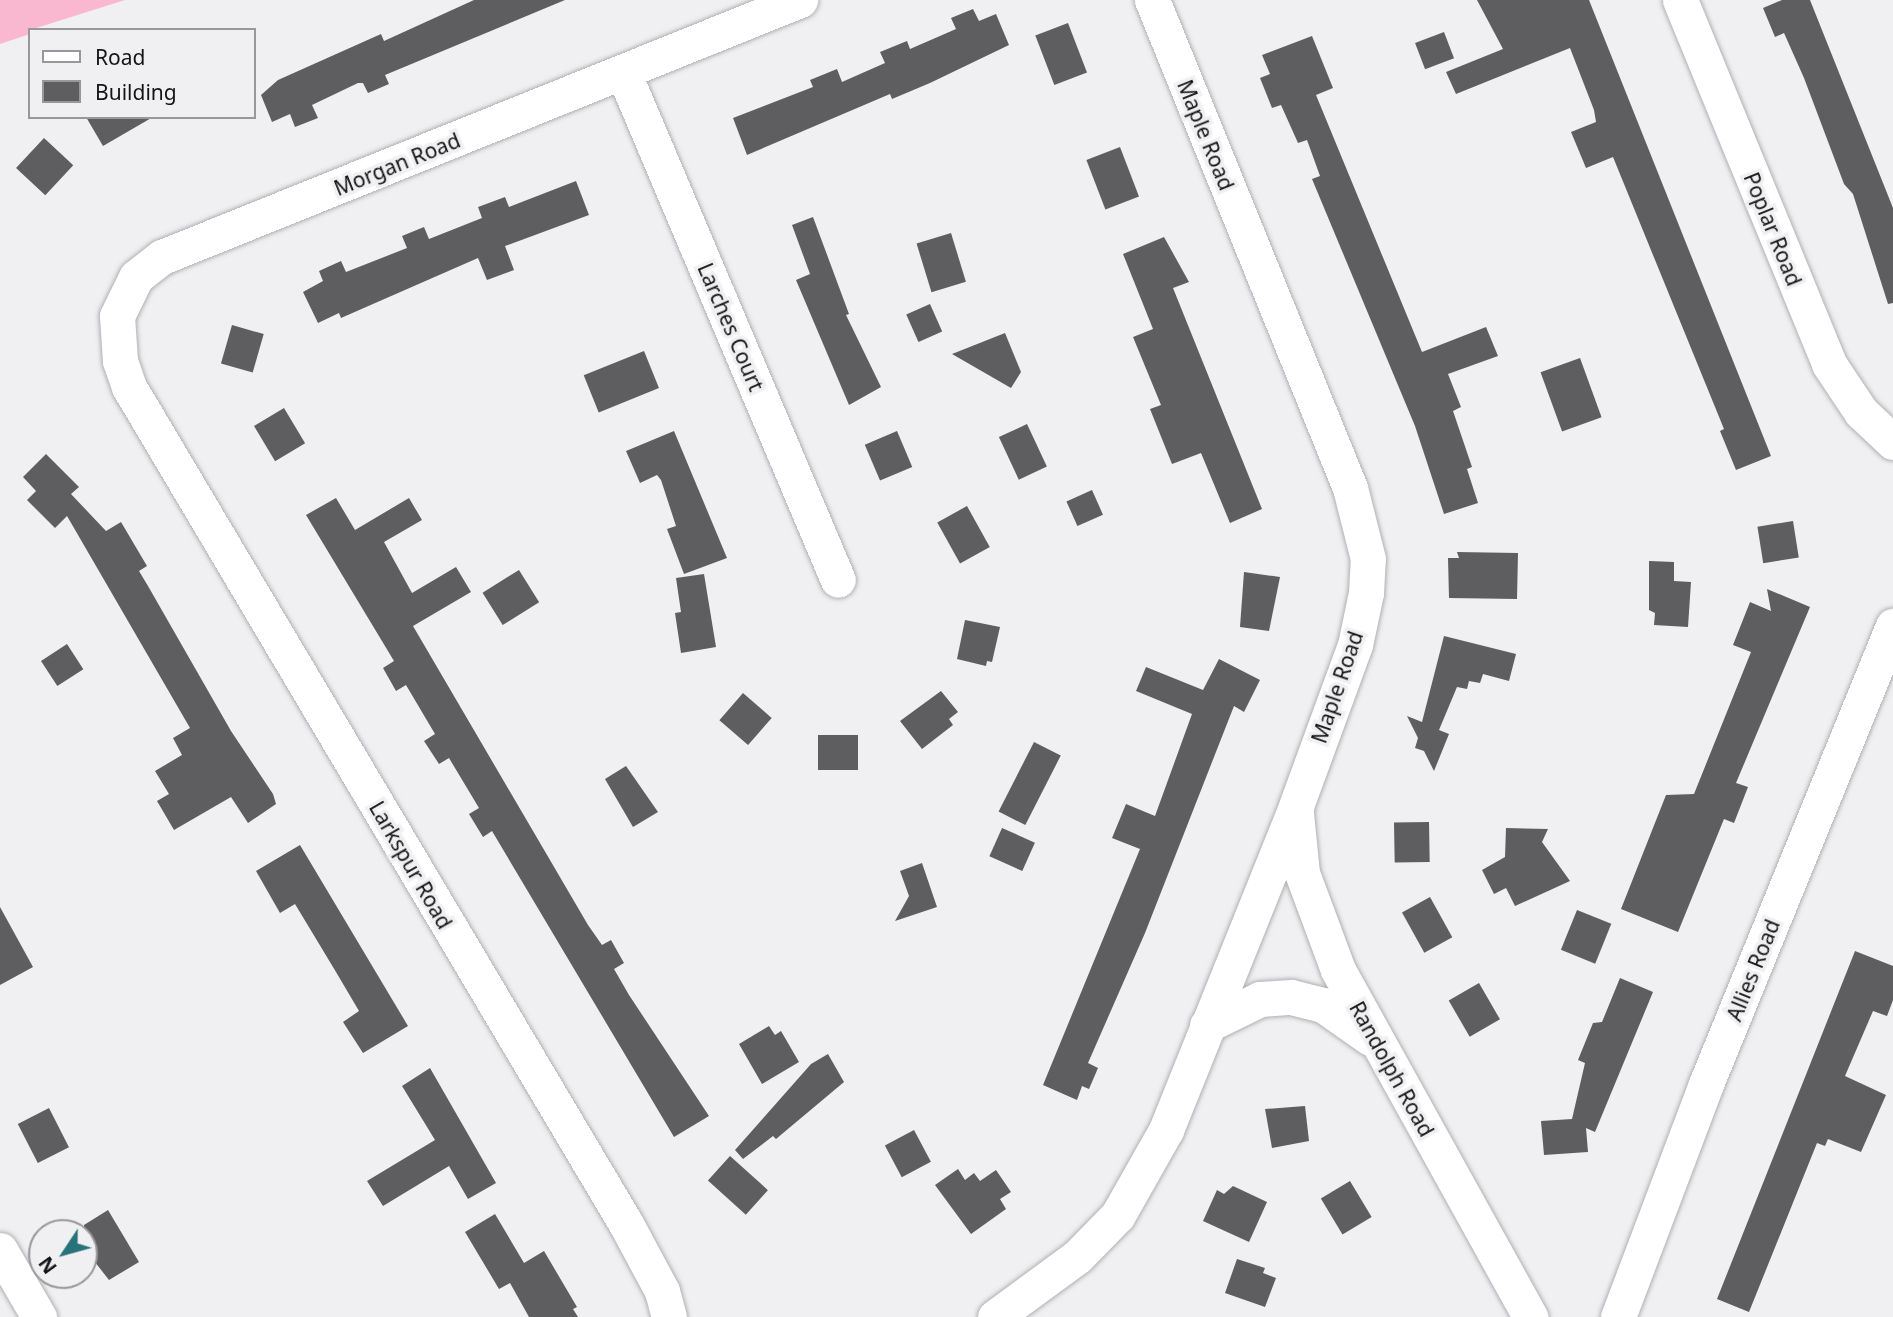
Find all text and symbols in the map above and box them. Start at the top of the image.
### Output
legend [28,28,256,119]
text: Road [95,43,145,71]
street label: Maple Road [1172,76,1240,194]
text: Building [95,78,177,106]
street label: Morgan Road [330,127,464,201]
street label: Poplar Road [1739,169,1807,289]
street label: Larches Court [693,259,769,395]
street label: Maple Road [1306,628,1368,746]
street label: Larkspur Road [364,797,458,933]
street label: Allies Road [1721,915,1785,1025]
street label: Randolph Road [1344,997,1440,1141]
north arrow [28,1219,98,1289]
text: N [33,1251,63,1279]

